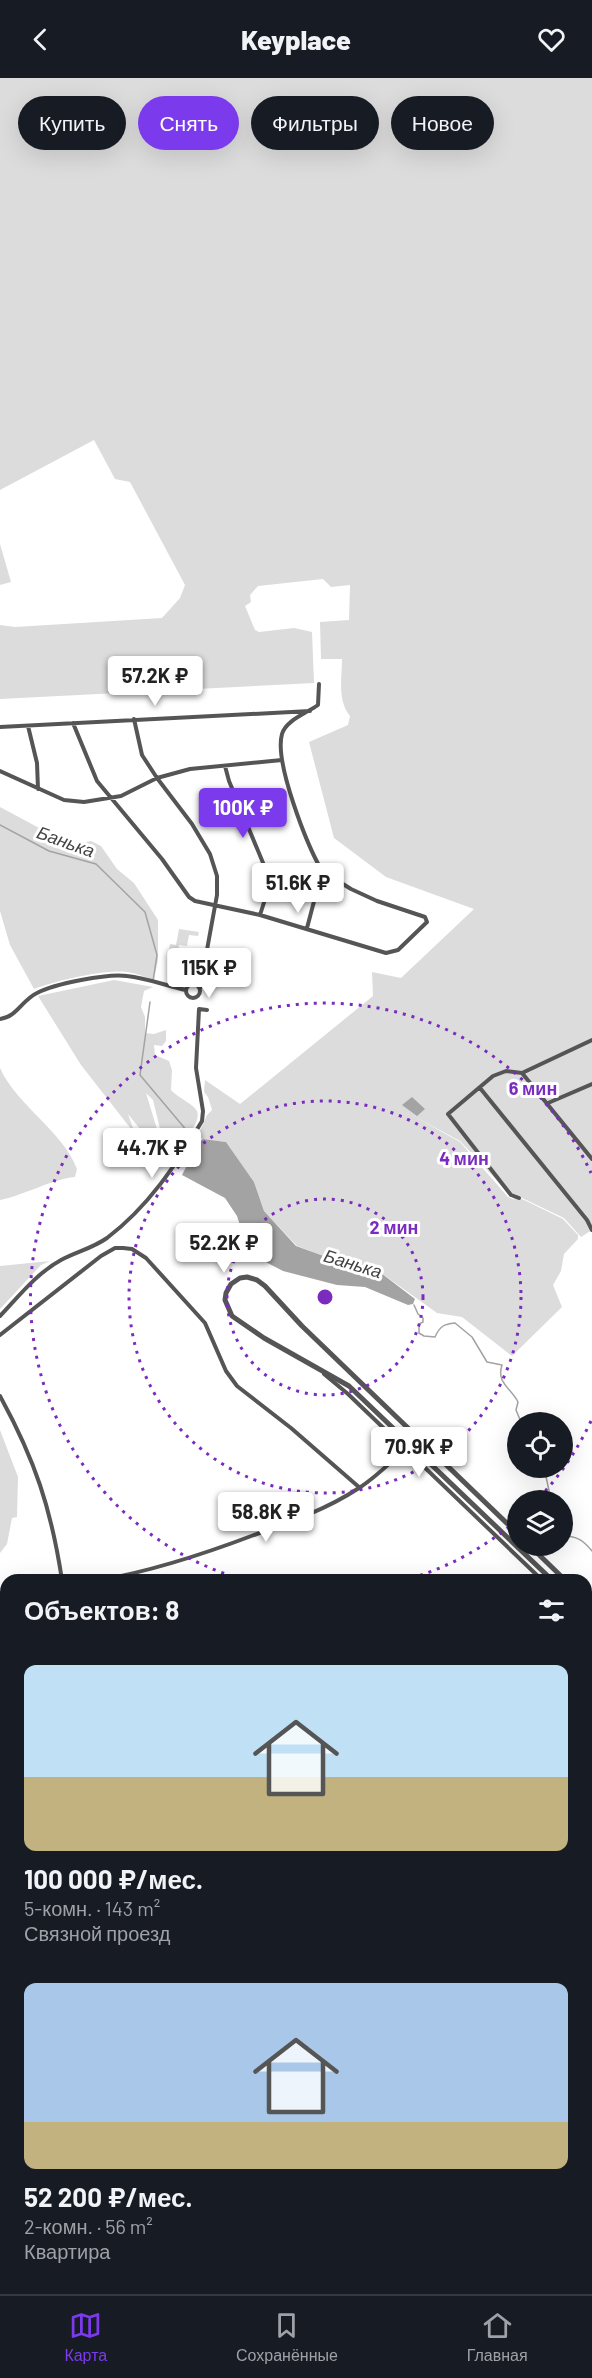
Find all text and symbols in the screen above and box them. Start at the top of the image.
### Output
icon: back [24,23,57,56]
text: Keyplace [241,23,351,55]
icon: heart [535,23,568,56]
chip: Купить [18,96,126,150]
chip: Снять [138,96,239,150]
chip: Фильтры [251,96,379,150]
chip: Новое [391,96,494,150]
pin: 57.2K ₽ [100,656,210,707]
text: 57.2K ₽ [122,663,188,687]
pin: 100K ₽ [194,788,292,839]
text: 100K ₽ [213,795,273,819]
water label: Банька [34,820,98,862]
pin: 51.6K ₽ [243,863,353,914]
text: 51.6K ₽ [266,870,330,894]
pin: 115K ₽ [160,948,258,999]
text: 115K ₽ [181,955,237,979]
text: 6 мин [509,1077,557,1099]
pin: 44.7K ₽ [97,1128,207,1179]
text: 44.7K ₽ [117,1135,187,1159]
text: 4 мин [439,1147,489,1169]
text: 2 мин [370,1216,418,1238]
pin: 52.2K ₽ [169,1223,279,1274]
text: 52.2K ₽ [189,1230,259,1254]
water label: Банька [321,1244,385,1282]
centre of rings [315,1287,335,1307]
map controls [507,1412,573,1556]
button: locate [507,1412,573,1478]
pin: 70.9K ₽ [364,1427,474,1478]
text: 70.9K ₽ [385,1434,453,1458]
button: layers [507,1490,573,1556]
pin: 58.8K ₽ [211,1492,321,1543]
text: 58.8K ₽ [232,1499,300,1523]
text: Объектов: 8 [24,1594,179,1625]
icon: filters [535,1594,568,1627]
icon: home [242,1704,350,1812]
text: 100 000 ₽/мес. [24,1863,203,1894]
text: 5-комн. · 143 m² [24,1896,160,1920]
text: Связной проезд [24,1921,170,1945]
icon: home [242,2022,350,2130]
text: 52 200 ₽/мес. [24,2181,193,2212]
text: 2-комн. · 56 m² [24,2214,153,2238]
text: Квартира [24,2239,110,2263]
tab: Карта [64,2309,107,2365]
tab: Сохранённые [236,2309,338,2365]
tab: Главная [467,2309,528,2365]

